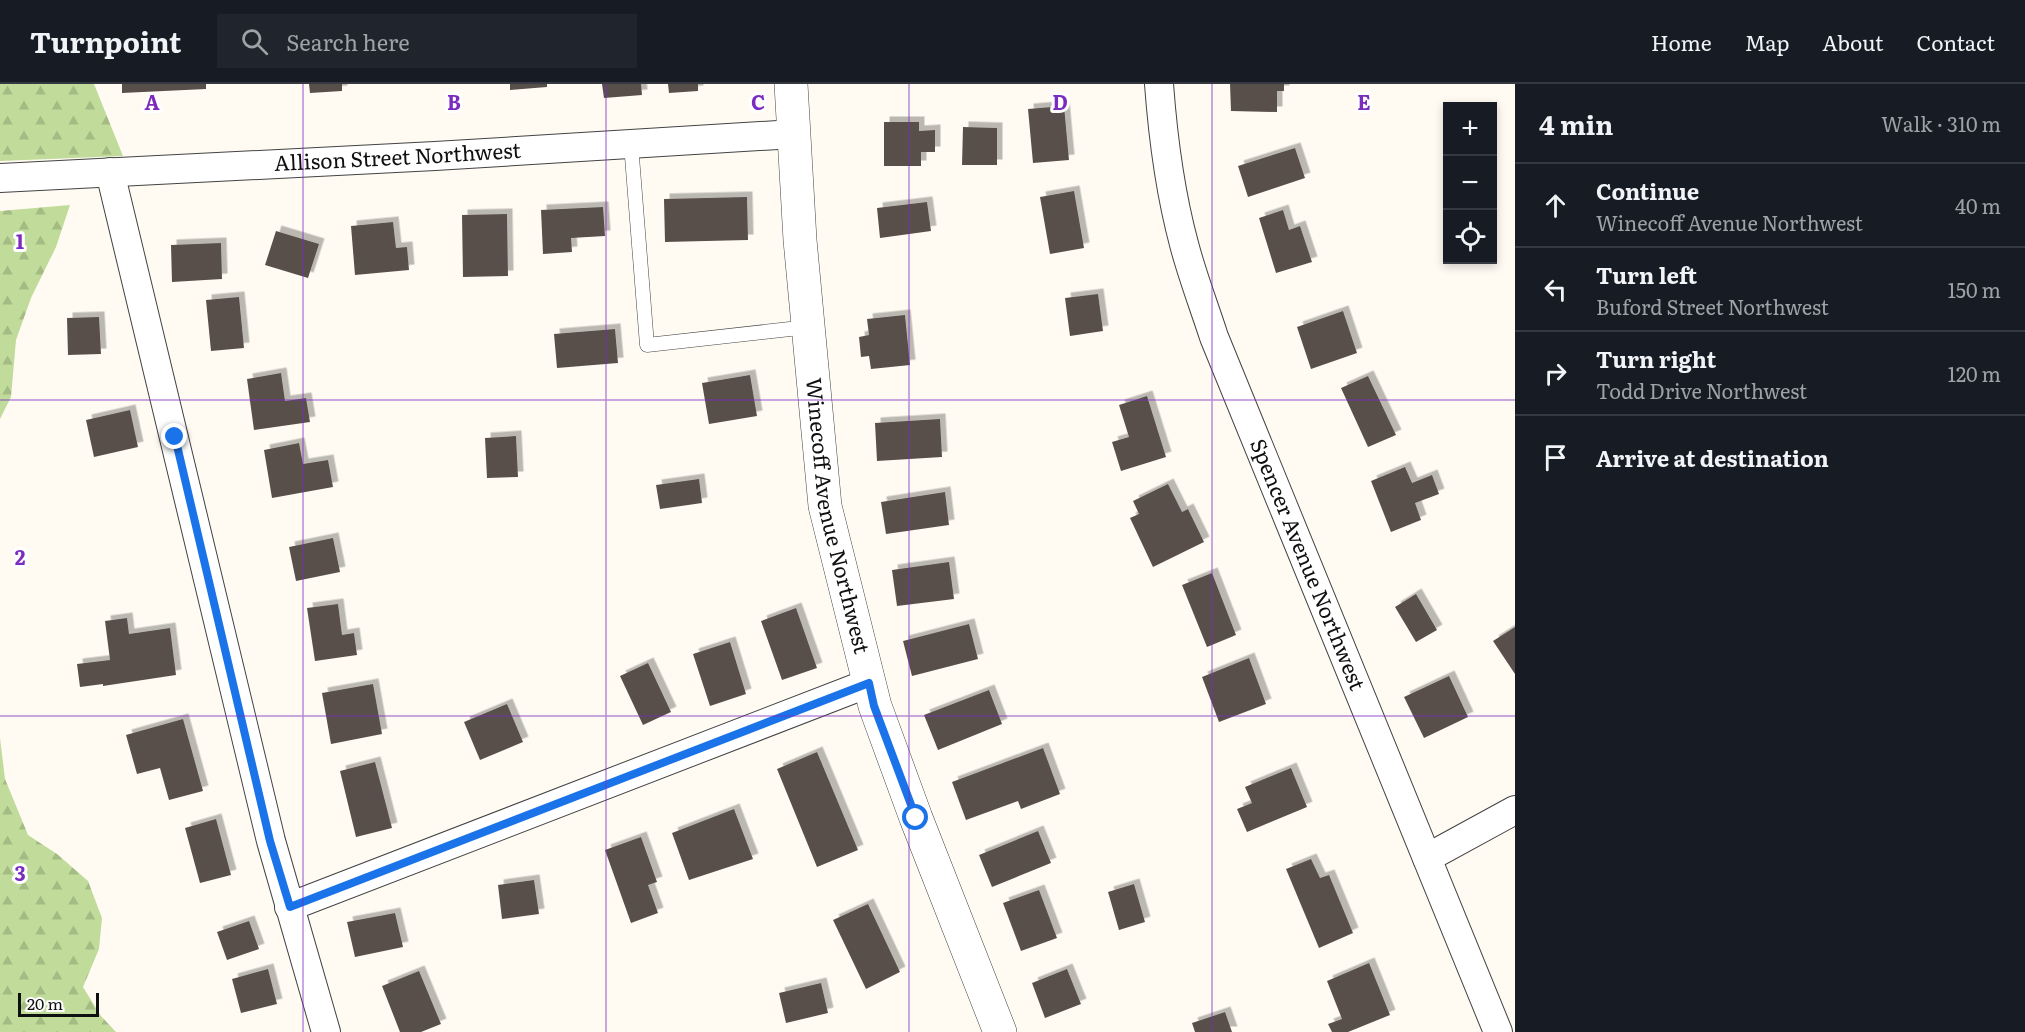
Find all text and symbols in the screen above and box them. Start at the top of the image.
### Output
search box [217,14,637,68]
text: Turnpoint [30,20,181,62]
icon: search [238,25,271,58]
text: Search here [286,25,410,58]
text: Home [1651,26,1712,57]
text: Map [1745,26,1789,57]
text: About [1822,26,1884,57]
text: Contact [1917,26,1995,57]
text: A [144,86,160,116]
text: B [447,86,461,116]
text: C [751,86,765,116]
text: D [1052,86,1068,116]
text: E [1357,86,1371,116]
map controls [1443,102,1497,264]
button: + [1443,102,1497,156]
text: 4 min [1539,104,1613,143]
text: Walk · 310 m [1881,108,2001,138]
street label: Allison Street Northwest [273,133,522,177]
button: − [1443,156,1497,210]
text: Continue [1596,174,1699,207]
icon: ahead [1539,189,1572,222]
text: 40 m [1955,190,2001,220]
text: Winecoff Avenue Northwest [1596,207,1863,237]
button: locate [1443,210,1497,264]
text: 1 [16,225,24,255]
text: Turn left [1596,258,1697,291]
icon: left [1539,273,1572,306]
text: 150 m [1948,274,2001,304]
text: Buford Street Northwest [1596,291,1829,321]
text: Turn right [1596,342,1716,375]
icon: right [1539,357,1572,390]
text: 120 m [1948,358,2001,388]
text: Todd Drive Northwest [1596,375,1807,405]
street label: Winecoff Avenue Northwest [800,376,879,657]
route end [161,423,187,449]
street label: Spencer Avenue Northwest [1244,433,1375,695]
icon: arrive [1539,441,1572,474]
text: Arrive at destination [1596,441,1829,474]
text: 2 [15,541,26,571]
route start [902,804,928,830]
text: 3 [14,857,26,887]
scale bar [18,990,99,1018]
text: 20 m [27,991,63,1015]

